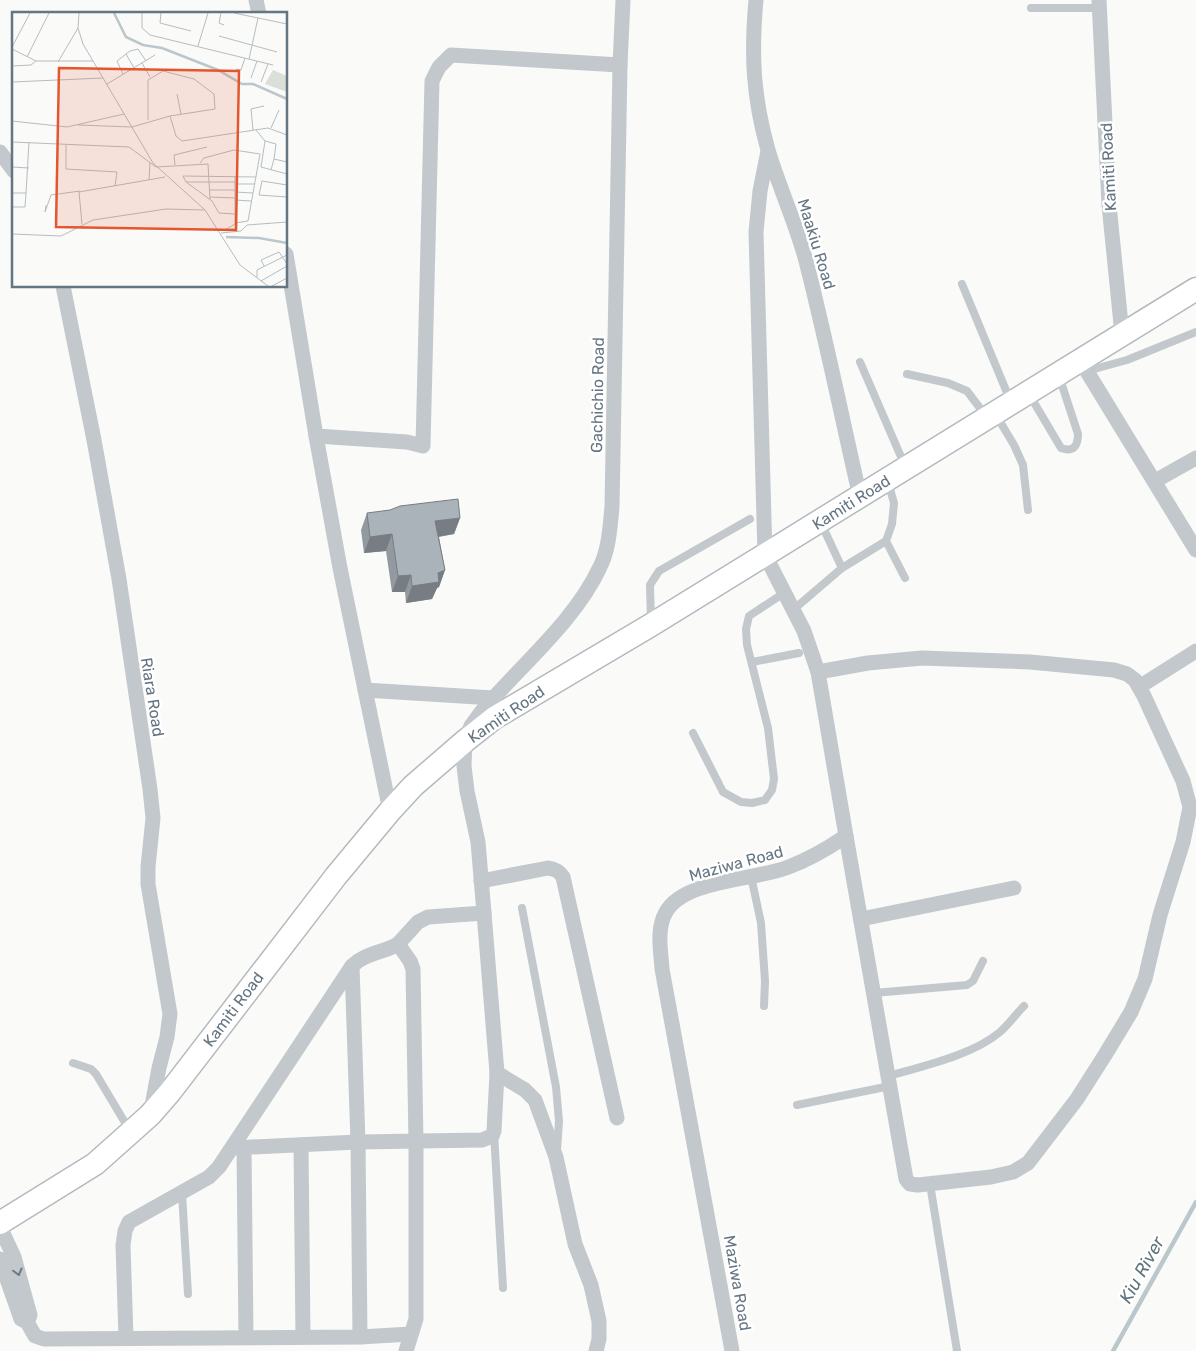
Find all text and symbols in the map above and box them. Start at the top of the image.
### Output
inset map [12,12,288,288]
street label: Kamiti Road [1097,122,1120,212]
street label: Maakiu Road [794,196,839,292]
street label: Gachichio Road [587,337,608,453]
street label: Kamiti Road [809,471,894,534]
street label: Riara Road [137,656,168,738]
street label: Kamiti Road [464,682,548,747]
street label: Maziwa Road [687,842,785,885]
street label: Kamiti Road [199,968,268,1050]
water label: Kiu River [1115,1232,1170,1307]
street label: Maziwa Road [720,1234,755,1332]
one-way arrow [12,1268,23,1277]

